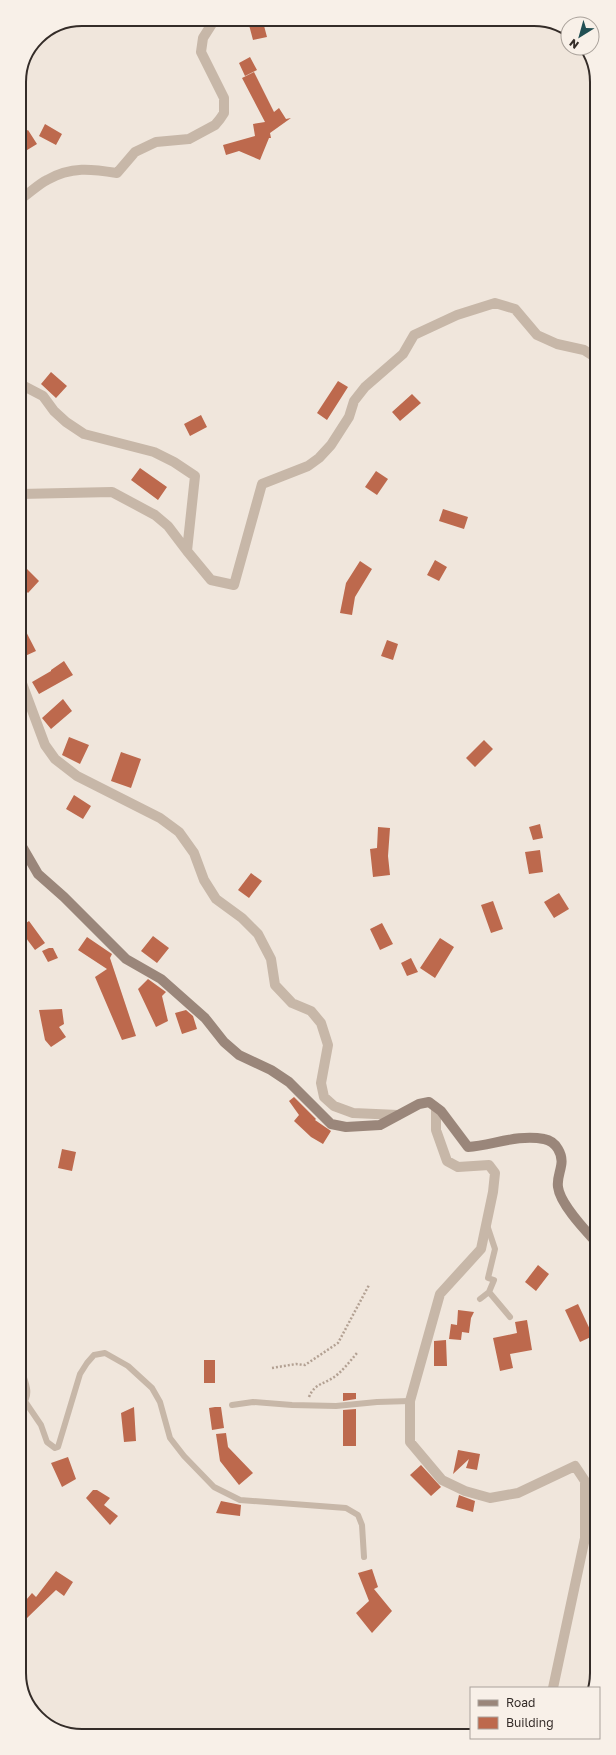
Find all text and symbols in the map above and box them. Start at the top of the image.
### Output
north arrow [560,16,600,56]
text: N [566,37,581,52]
legend [470,1687,600,1739]
text: Road [506,1695,535,1710]
text: Building [506,1715,554,1730]

